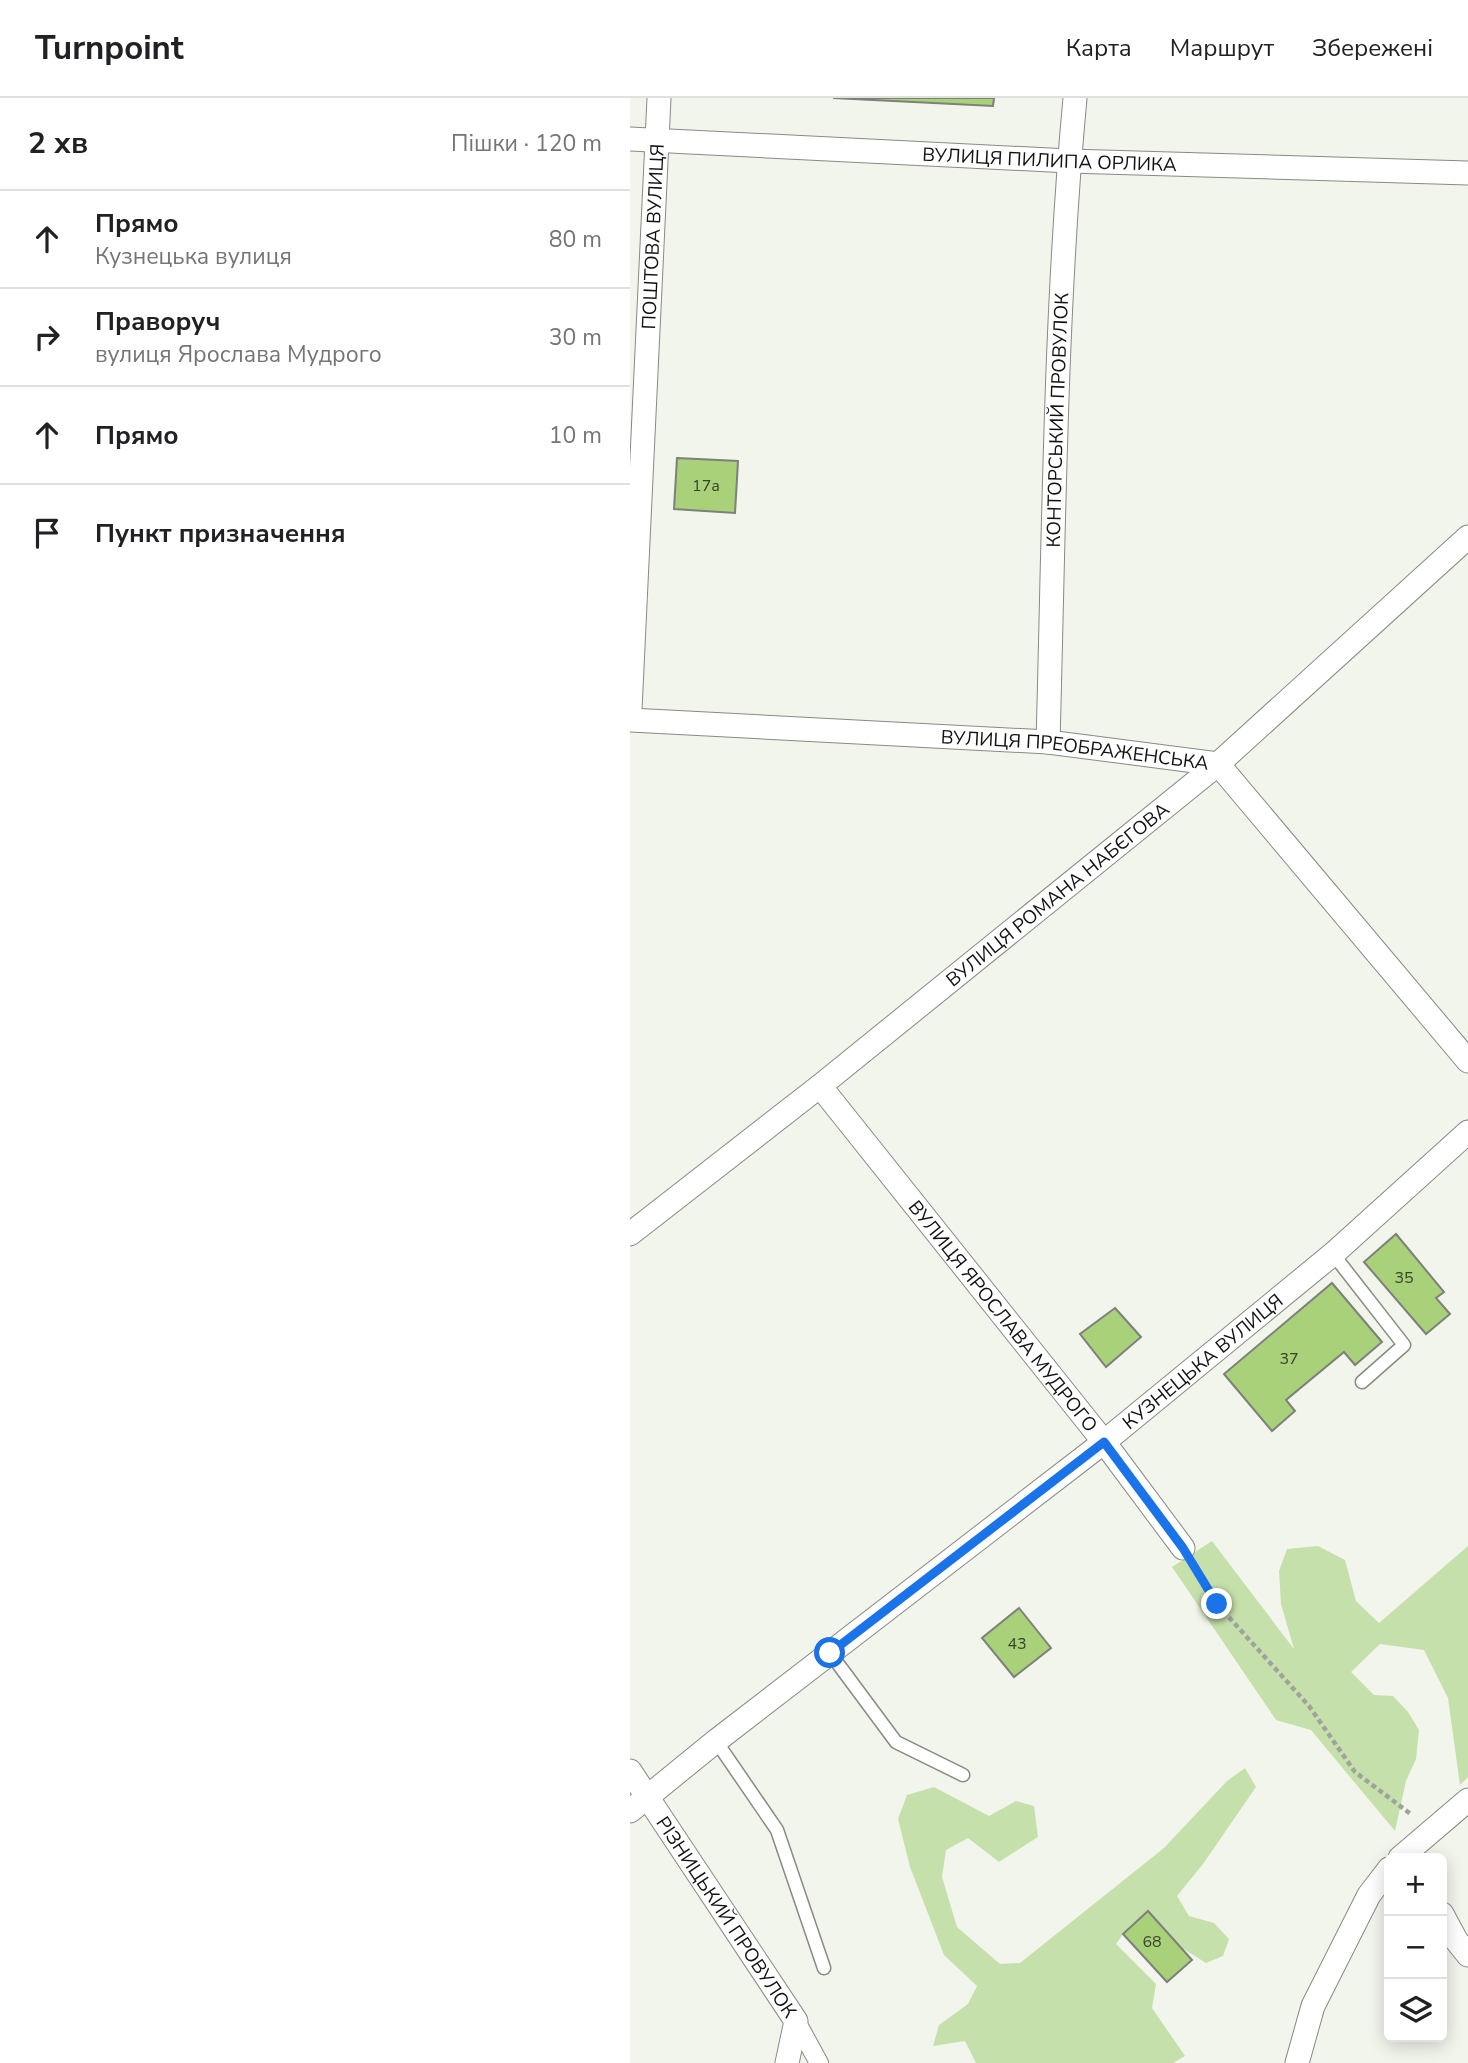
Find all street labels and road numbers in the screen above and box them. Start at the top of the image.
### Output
street label: ВУЛИЦЯ ПИЛИПА ОРЛИКА [922,142,1177,178]
street label: ПОШТОВА ВУЛИЦЯ [636,143,671,330]
street label: КОНТОРСЬКИЙ ПРОВУЛОК [1041,292,1075,548]
street label: ВУЛИЦЯ ПРЕОБРАЖЕНСЬКА [940,724,1210,777]
street label: ВУЛИЦЯ РОМАНА НАБЄГОВА [941,797,1175,993]
street label: ВУЛИЦЯ ЯРОСЛАВА МУДРОГО [902,1195,1103,1438]
street label: КУЗНЕЦЬКА ВУЛИЦЯ [1117,1288,1289,1436]
street label: РІЗНИЦЬКИЙ ПРОВУЛОК [650,1812,802,2023]

